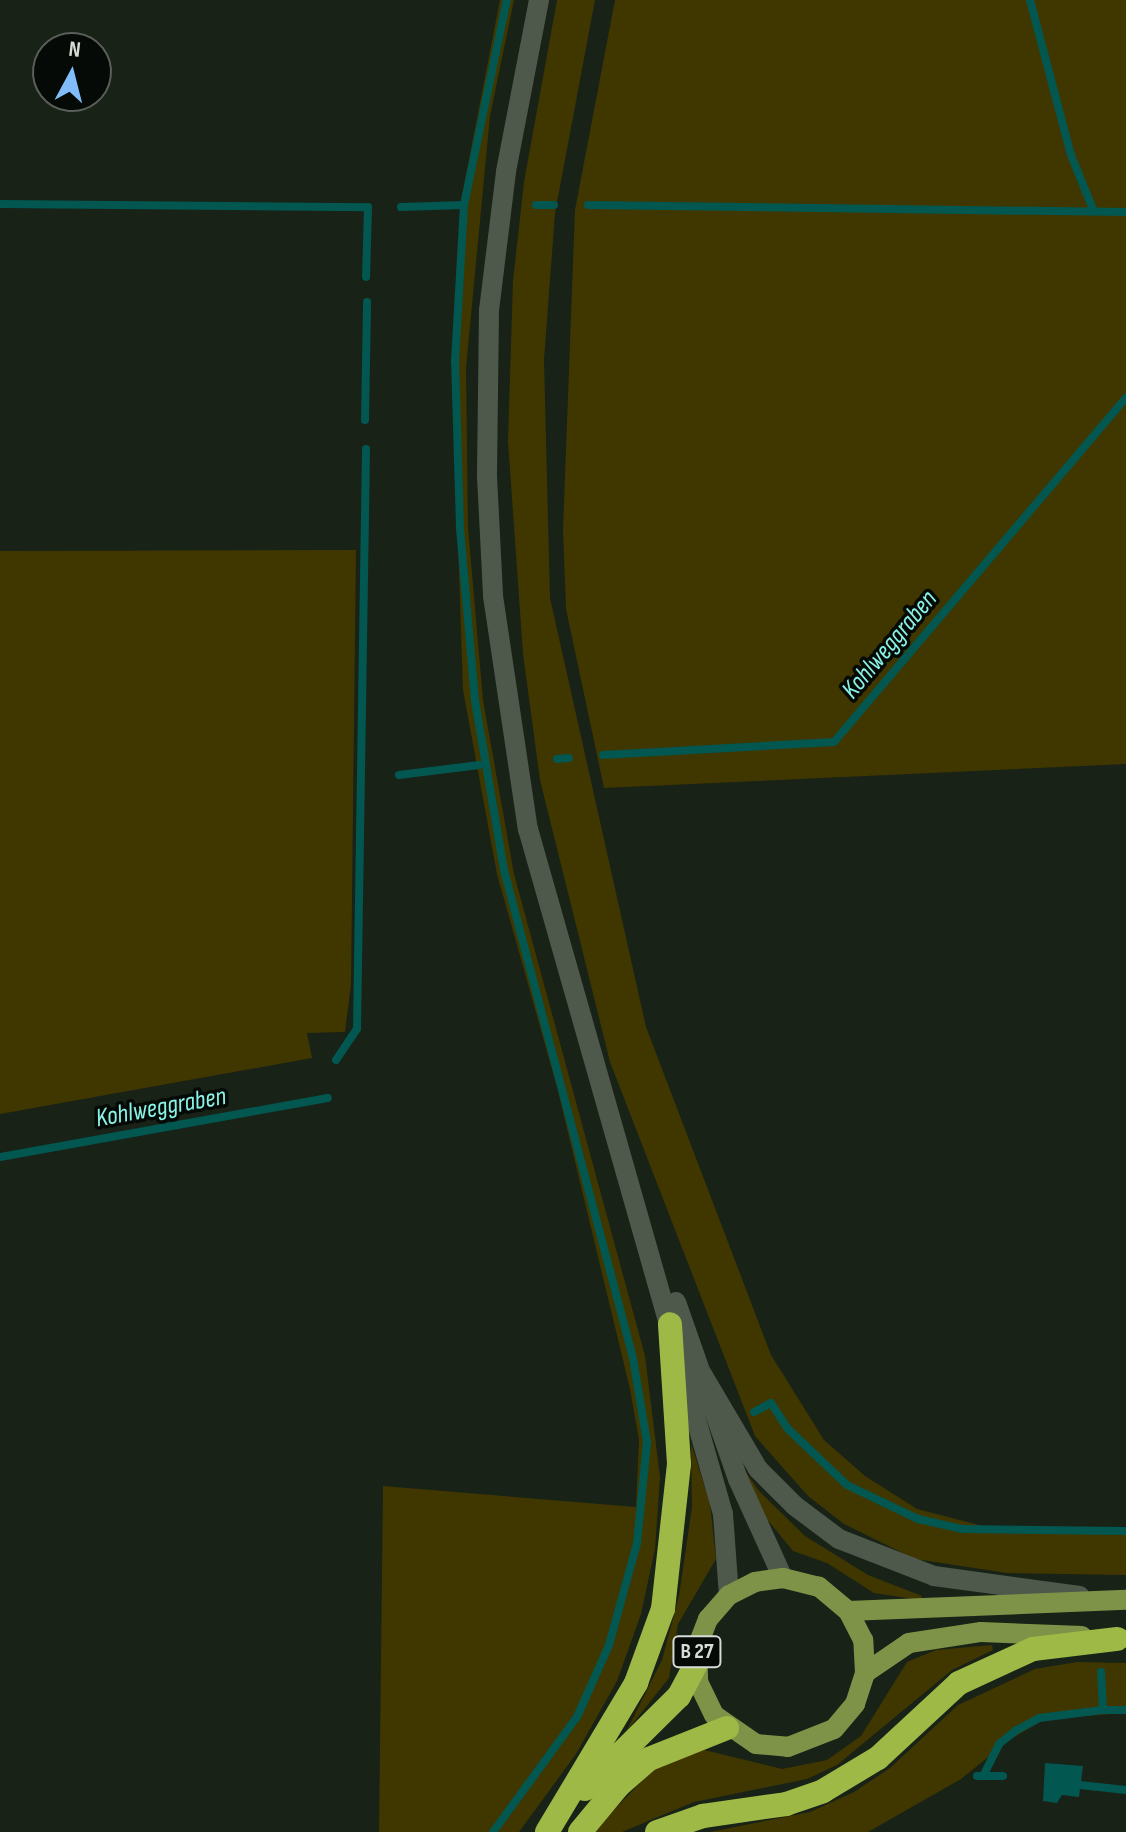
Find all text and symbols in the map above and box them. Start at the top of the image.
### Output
north arrow [32,32,112,112]
text: N [67,36,82,64]
water label: Kohlweggraben [836,584,944,706]
water label: Kohlweggraben [93,1081,229,1135]
road number: B 27 [671,1634,723,1670]

